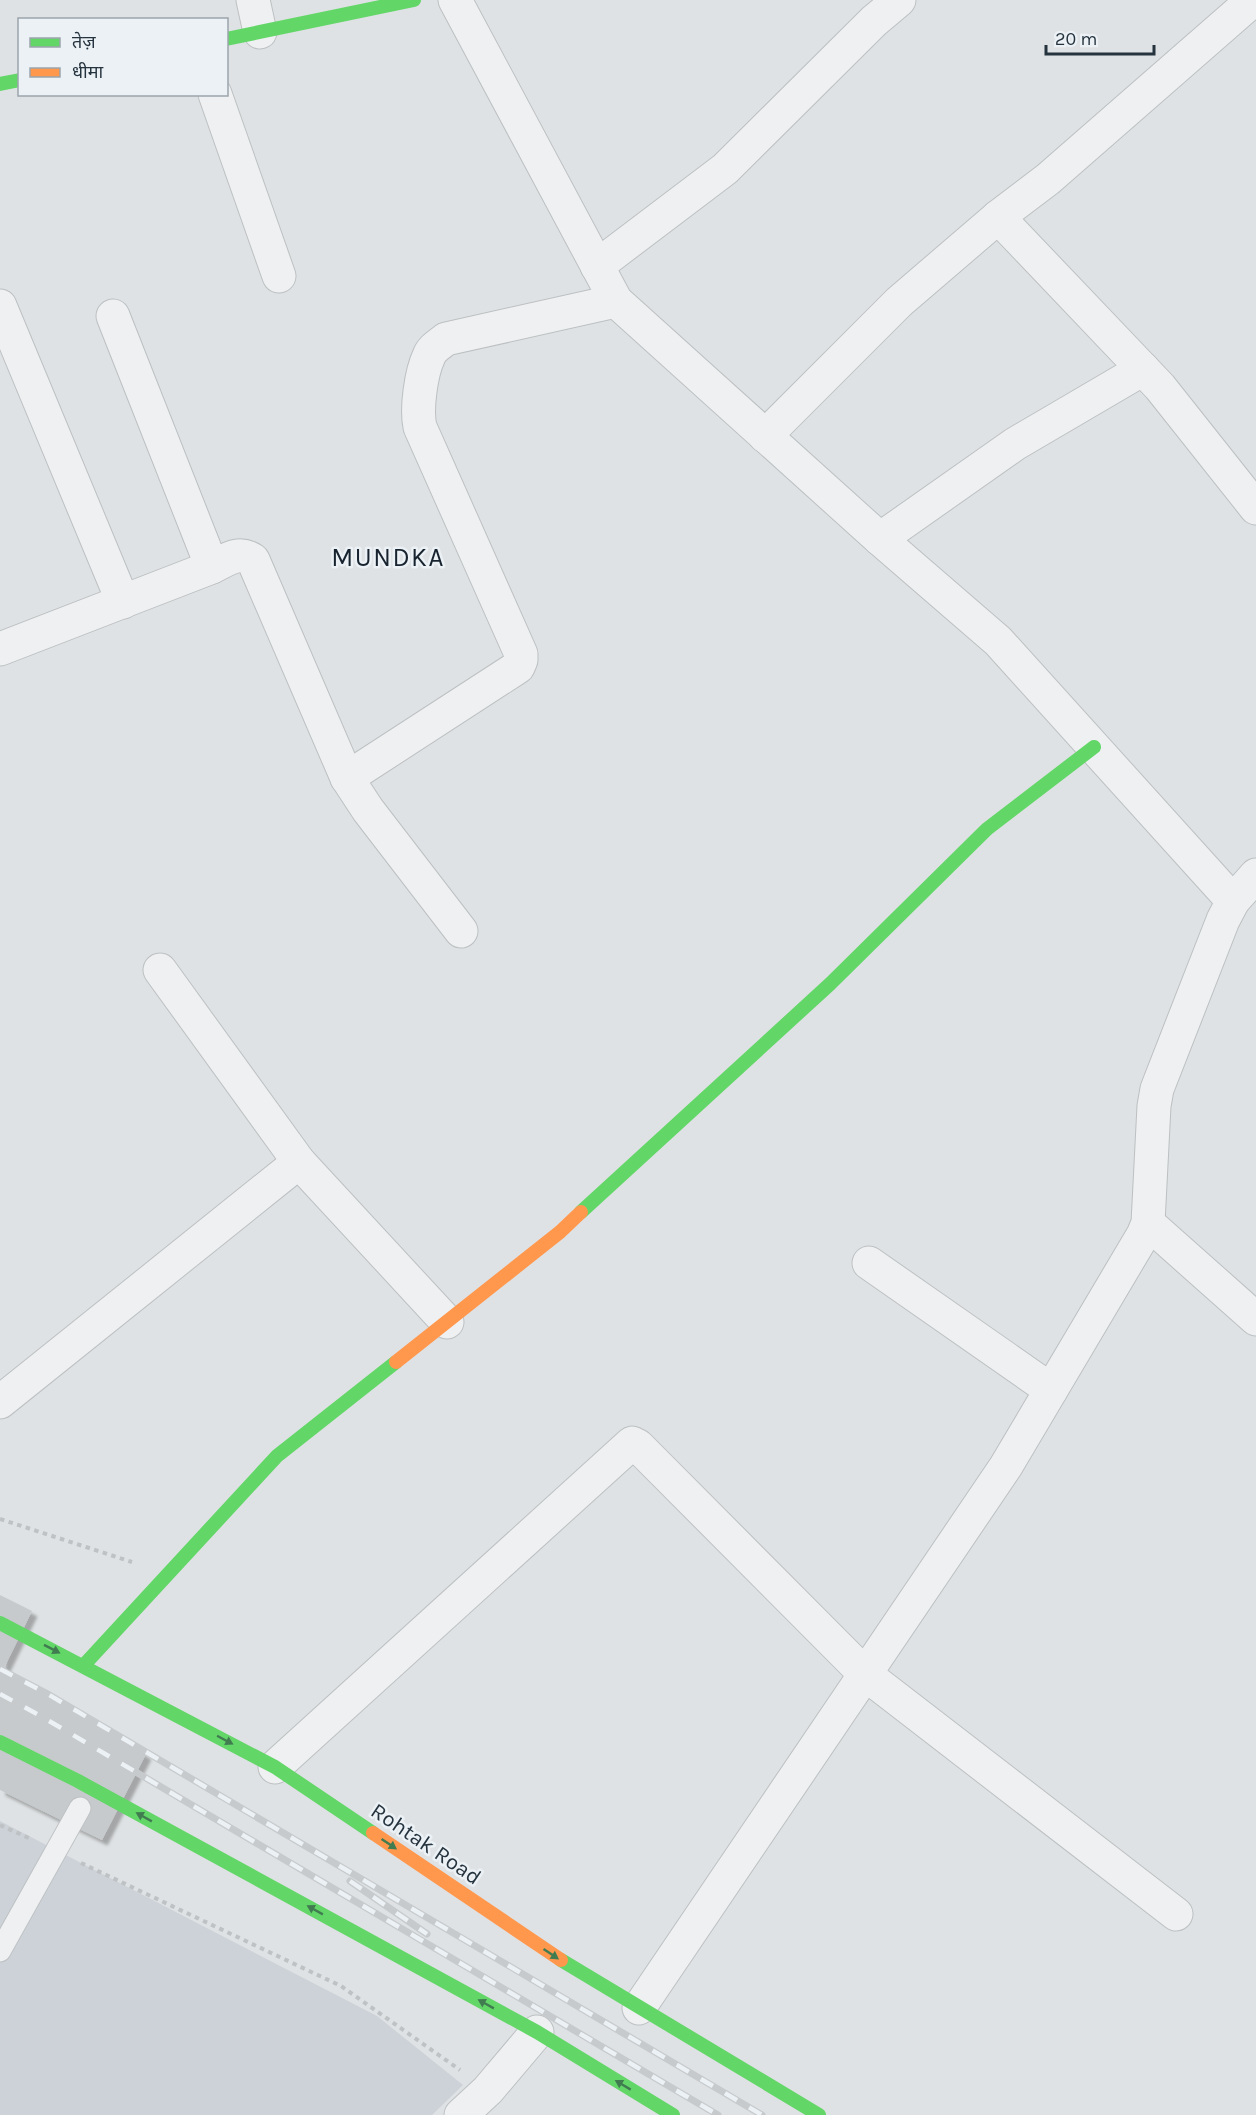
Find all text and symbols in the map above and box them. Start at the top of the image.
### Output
legend [18,18,228,96]
scale bar [1046,18,1154,56]
text: 20 m [1055,28,1097,50]
text: तेज़ [72,31,96,53]
text: धीमा [72,61,103,83]
district label: MUNDKA [331,542,445,573]
one-way arrow [44,1645,61,1654]
one-way arrow [216,1735,233,1745]
street label: Rohtak Road [366,1798,486,1890]
one-way arrow [135,1812,152,1822]
one-way arrow [381,1839,398,1850]
one-way arrow [306,1906,323,1916]
one-way arrow [543,1948,559,1959]
one-way arrow [477,1999,494,2009]
one-way arrow [615,2079,631,2090]

